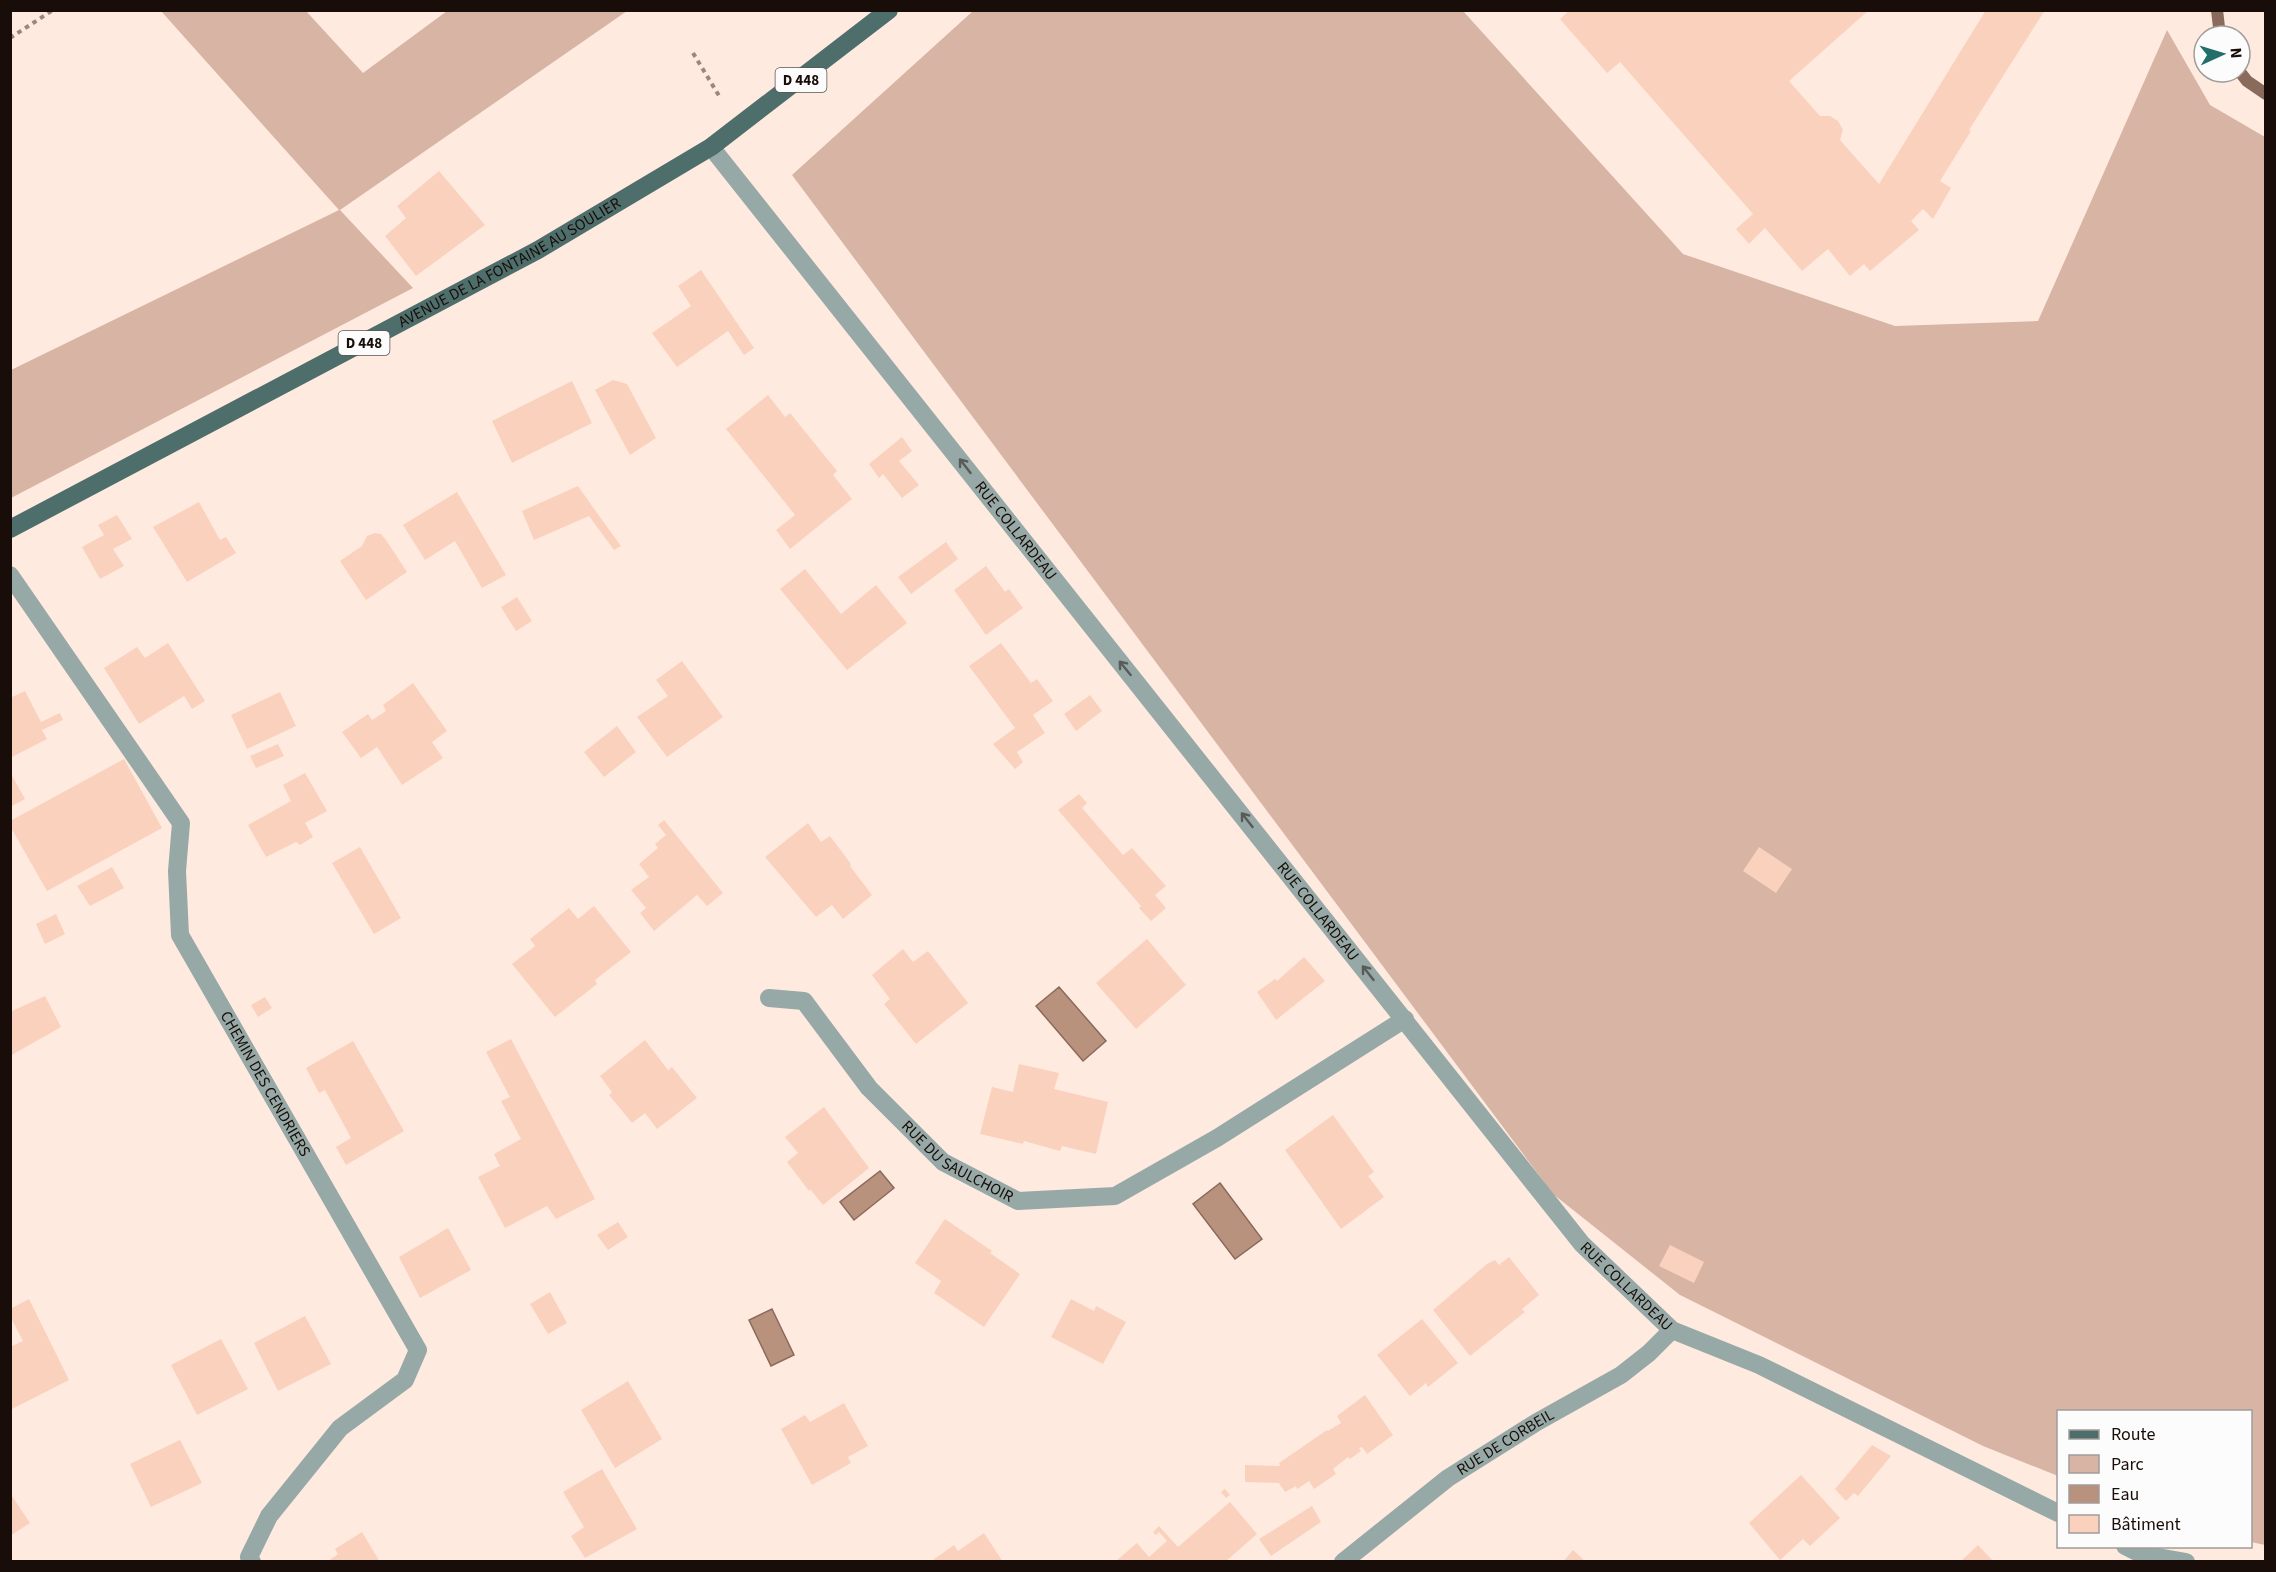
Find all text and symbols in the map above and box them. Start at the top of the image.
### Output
north arrow [2192,24,2252,84]
text: N [2225,47,2247,59]
road number: D 448 [776,68,826,92]
street label: AVENUE DE LA FONTAINE AU SOULIER [394,192,625,333]
road number: D 448 [338,331,389,355]
one-way arrow [958,458,971,474]
street label: RUE COLLARDEAU [969,477,1062,585]
one-way arrow [1119,660,1132,676]
one-way arrow [1240,813,1253,829]
street label: RUE COLLARDEAU [1272,857,1364,966]
one-way arrow [1362,965,1375,981]
street label: CHEMIN DES CENDRIERS [215,1007,316,1161]
street label: RUE DU SAULCHOIR [897,1116,1017,1208]
street label: RUE COLLARDEAU [1575,1237,1678,1336]
street label: RUE DE CORBEIL [1452,1404,1558,1481]
legend [2057,1410,2252,1548]
text: Route [2111,1422,2155,1447]
text: Parc [2111,1452,2144,1477]
text: Eau [2111,1482,2139,1507]
text: Bâtiment [2111,1512,2181,1537]

